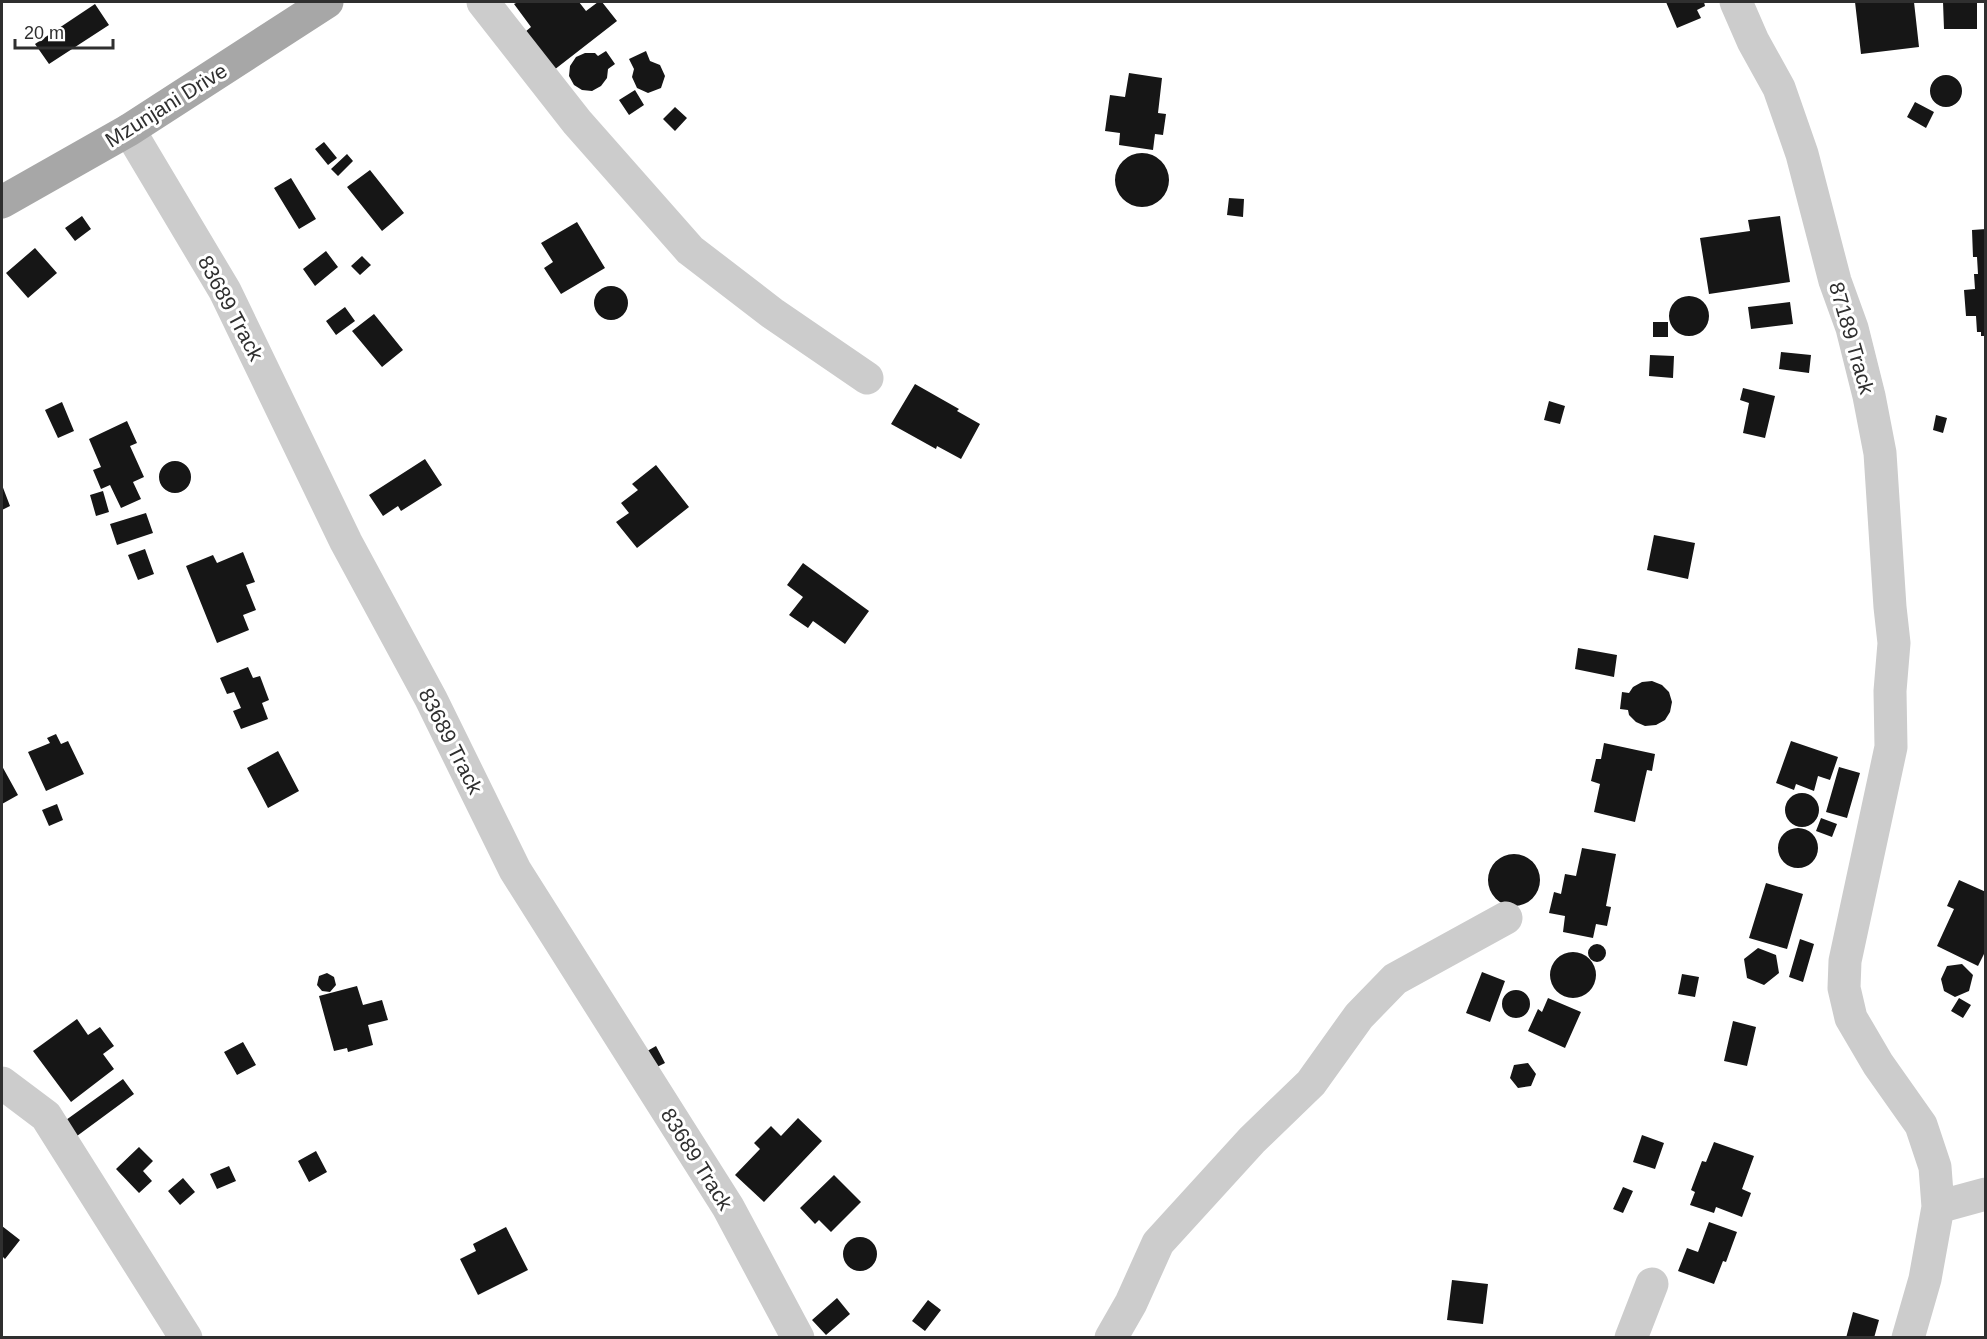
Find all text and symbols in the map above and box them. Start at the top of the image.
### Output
scale bar [15,12,112,50]
text: 20 m [24,23,64,43]
street label: Mzunjani Drive [101,58,231,152]
street label: 83689 Track [194,252,269,365]
street label: 87189 Track [1825,279,1879,397]
street label: 83689 Track [415,684,488,798]
street label: 83689 Track [657,1104,738,1215]

